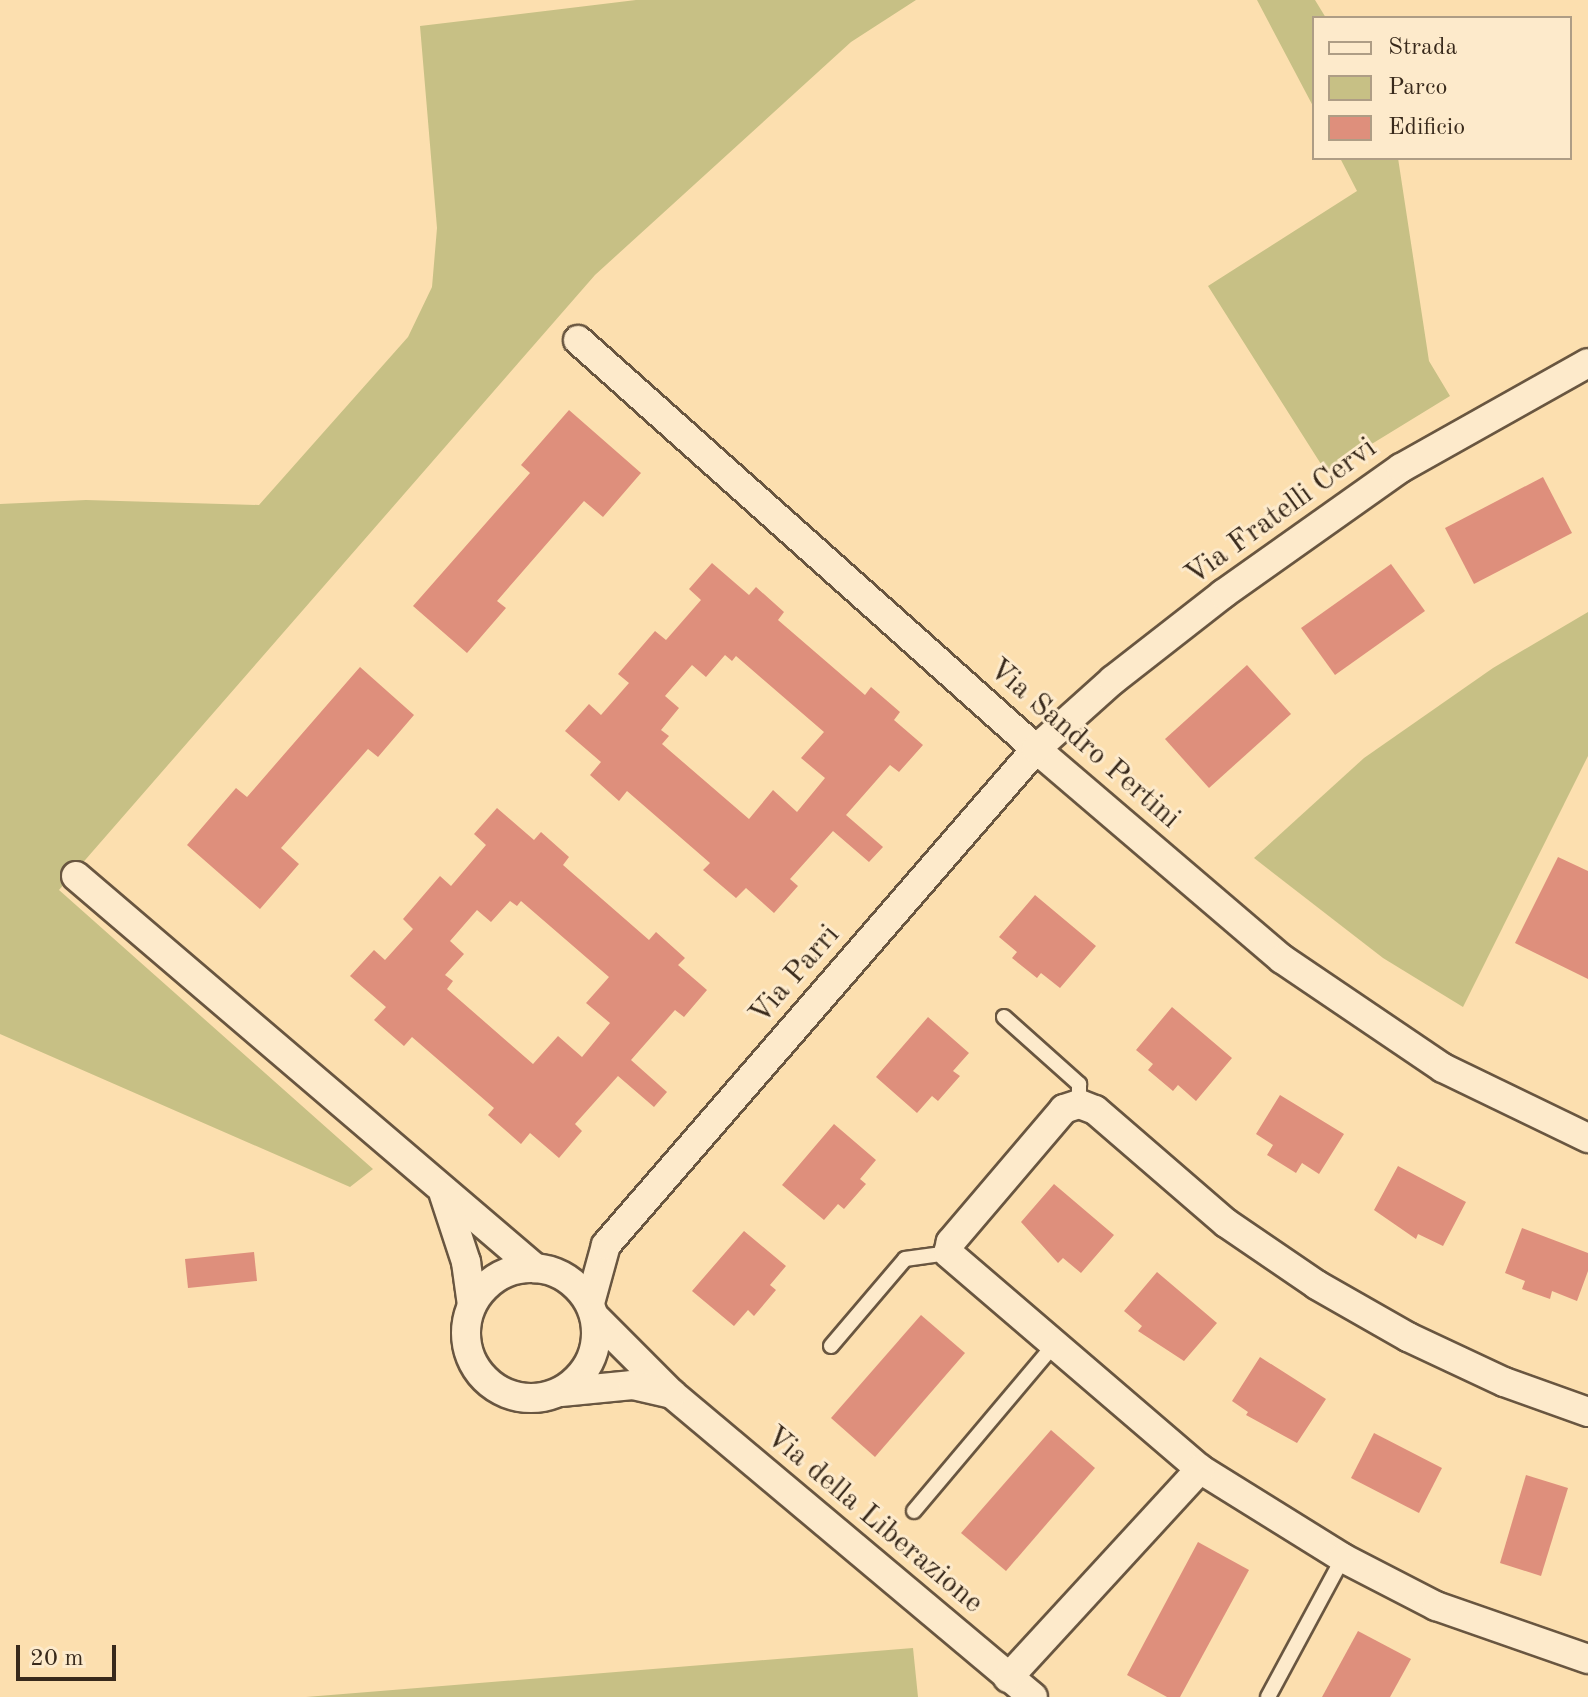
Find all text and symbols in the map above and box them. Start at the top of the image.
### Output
legend [1312,16,1572,160]
text: Strada [1388,36,1457,60]
text: Parco [1388,76,1447,100]
text: Edificio [1388,116,1465,140]
street label: Via Fratelli Cervi [1178,431,1384,593]
street label: Via Sandro Pertini [981,651,1187,837]
street label: Via Parri [742,918,848,1032]
street label: Via della Liberazione [758,1419,990,1621]
scale bar [20,1629,120,1679]
text: 20 m [30,1647,84,1671]

